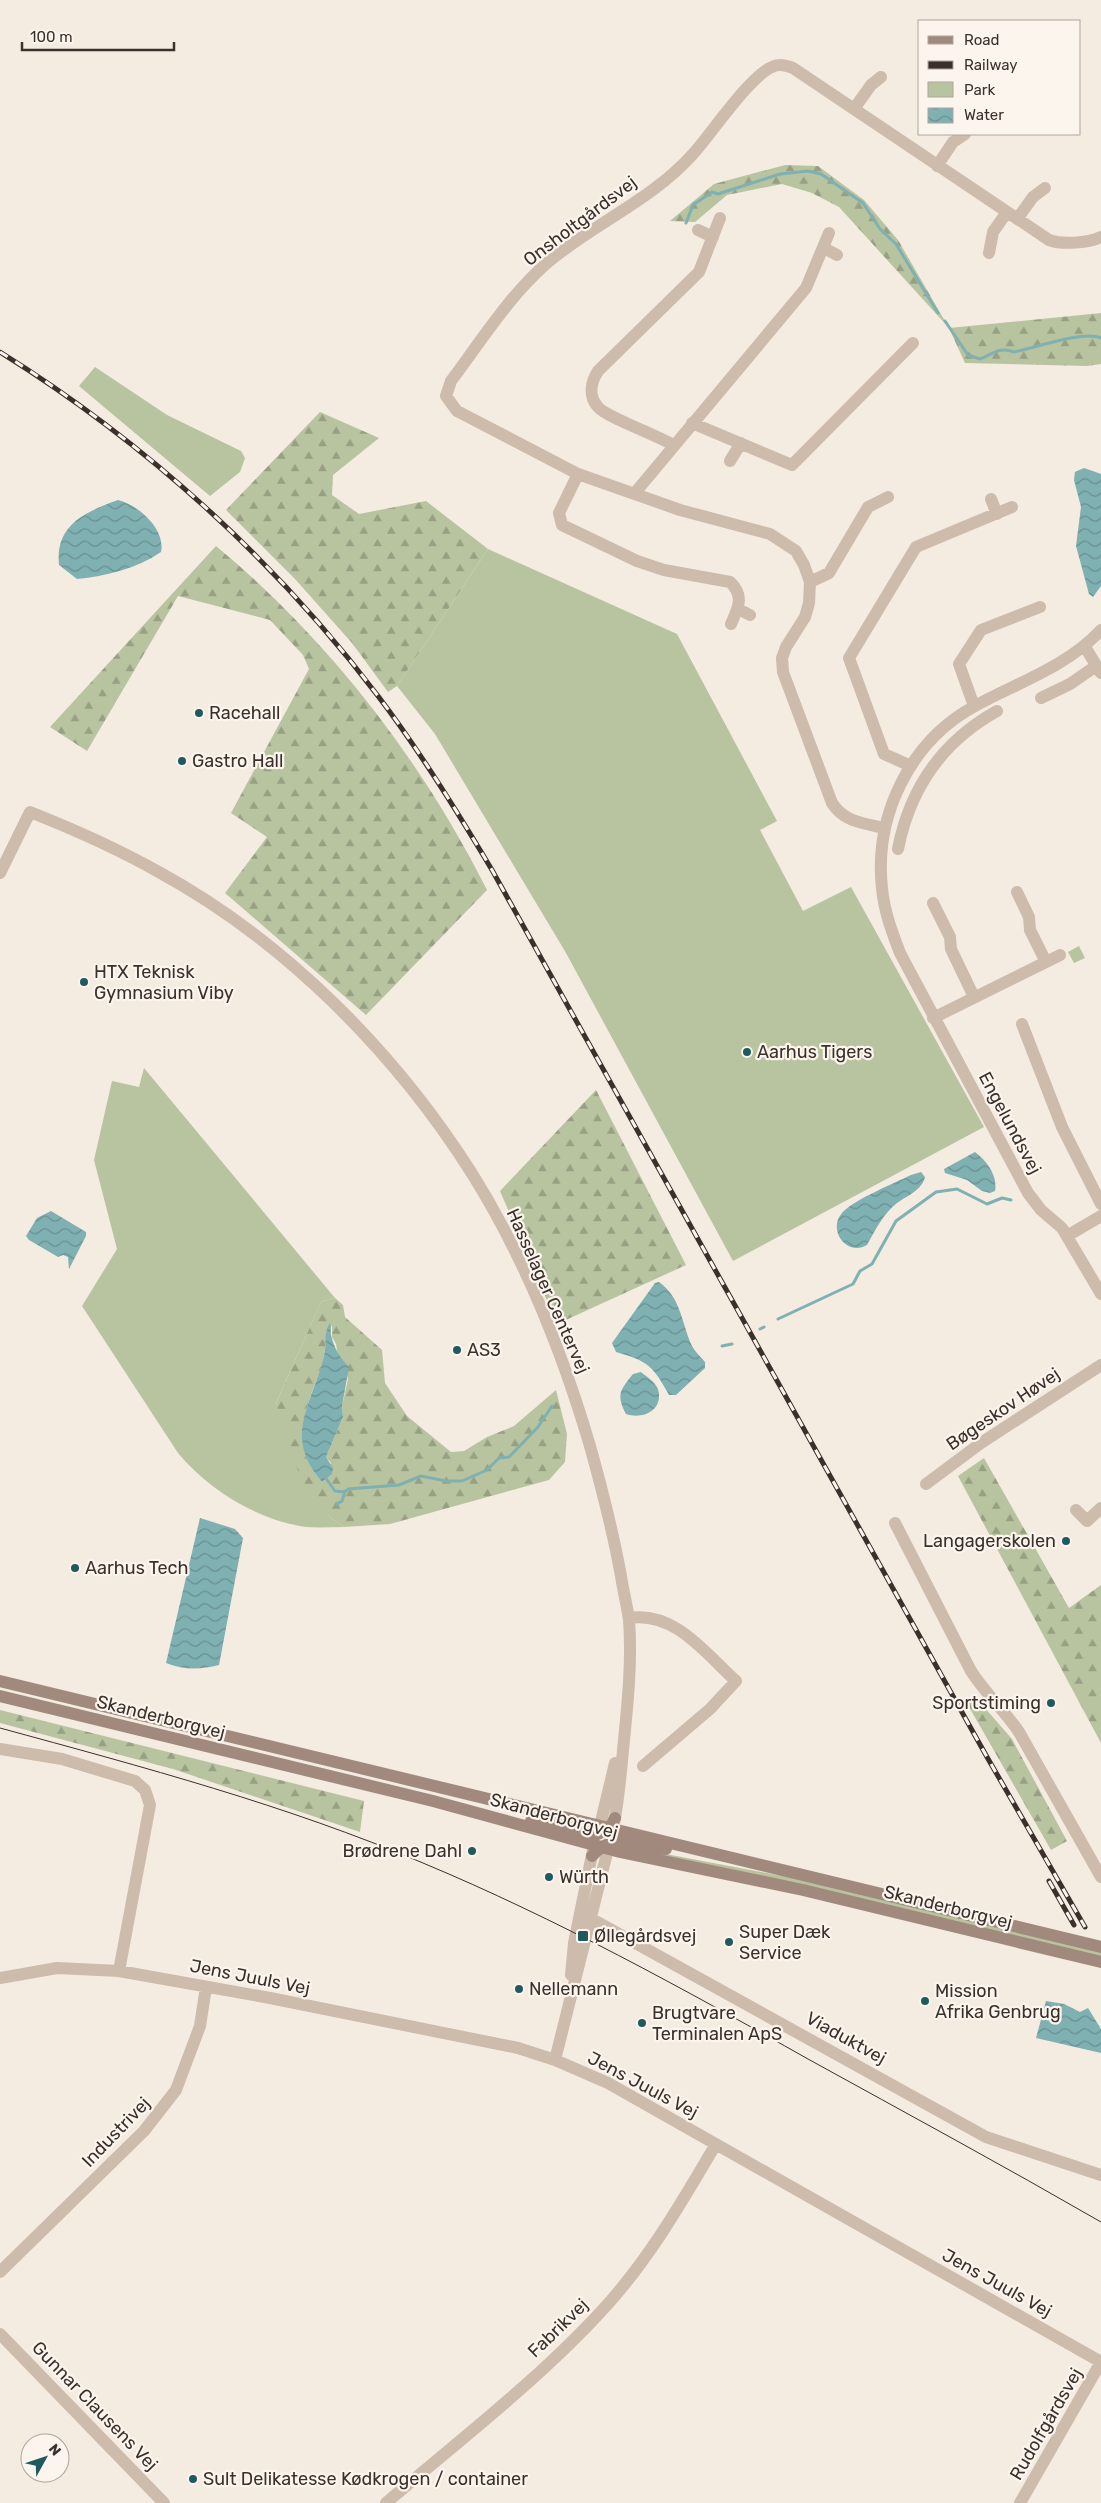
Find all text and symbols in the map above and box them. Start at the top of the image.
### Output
scale bar [22,20,175,52]
legend [918,20,1081,135]
text: 100 m [30,28,72,46]
text: Road [964,31,1000,49]
text: Railway [964,56,1018,74]
text: Park [964,81,995,99]
text: Water [964,106,1004,124]
street label: Onsholtgårdsvej [519,171,641,271]
place label: Racehall [209,702,280,724]
marker: Racehall [193,707,205,719]
place label: Gastro Hall [192,750,283,772]
marker: Gastro Hall [176,755,188,767]
place label: HTX Teknisk Gymnasium Viby [94,961,234,1004]
marker: HTX Teknisk Gymnasium Viby [78,976,90,988]
place label: Aarhus Tigers [757,1041,872,1063]
marker: Aarhus Tigers [741,1046,753,1058]
street label: Engelundsvej [974,1068,1046,1178]
street label: Hasselager Centervej [502,1205,594,1377]
place label: AS3 [467,1339,501,1361]
marker: AS3 [451,1344,463,1356]
street label: Bøgeskov Høvej [942,1363,1064,1455]
place label: Langagerskolen [923,1530,1056,1552]
marker: Langagerskolen [1060,1535,1072,1547]
place label: Aarhus Tech [85,1557,188,1579]
marker: Aarhus Tech [69,1562,81,1574]
street label: Skanderborgvej [95,1690,227,1744]
place label: Sportstiming [932,1692,1041,1714]
marker: Sportstiming [1045,1697,1057,1709]
street label: Skanderborgvej [488,1788,620,1844]
place label: Brødrene Dahl [342,1840,462,1862]
marker: Brødrene Dahl [466,1845,478,1857]
place label: Würth [559,1866,609,1888]
marker: Würth [543,1871,555,1883]
street label: Skanderborgvej [882,1880,1014,1934]
place label: Super Dæk Service [739,1921,831,1964]
place label: Øllegårdsvej [594,1925,696,1947]
marker: Øllegårdsvej [576,1929,590,1943]
marker: Super Dæk Service [723,1936,735,1948]
street label: Jens Juuls Vej [188,1955,312,1999]
place label: Nellemann [529,1978,618,2000]
place label: Mission Afrika Genbrug [935,1980,1061,2023]
marker: Nellemann [513,1983,525,1995]
marker: Mission Afrika Genbrug [919,1995,931,2007]
place label: Brugtvare Terminalen ApS [652,2002,782,2045]
street label: Viaduktvej [802,2007,890,2069]
marker: Brugtvare Terminalen ApS [636,2017,648,2029]
street label: Jens Juuls Vej [584,2047,702,2123]
street label: Industrivej [77,2092,155,2172]
street label: Jens Juuls Vej [938,2244,1056,2322]
street label: Fabrikvej [523,2294,593,2362]
street label: Gunnar Clausens Vej [27,2337,163,2475]
street label: Rudolfgårdsvej [1005,2364,1087,2484]
north arrow [20,2433,70,2483]
text: N [45,2441,64,2459]
place label: Sult Delikatesse Kødkrogen / container [203,2468,528,2490]
marker: Sult Delikatesse Kødkrogen / container [187,2473,199,2485]

